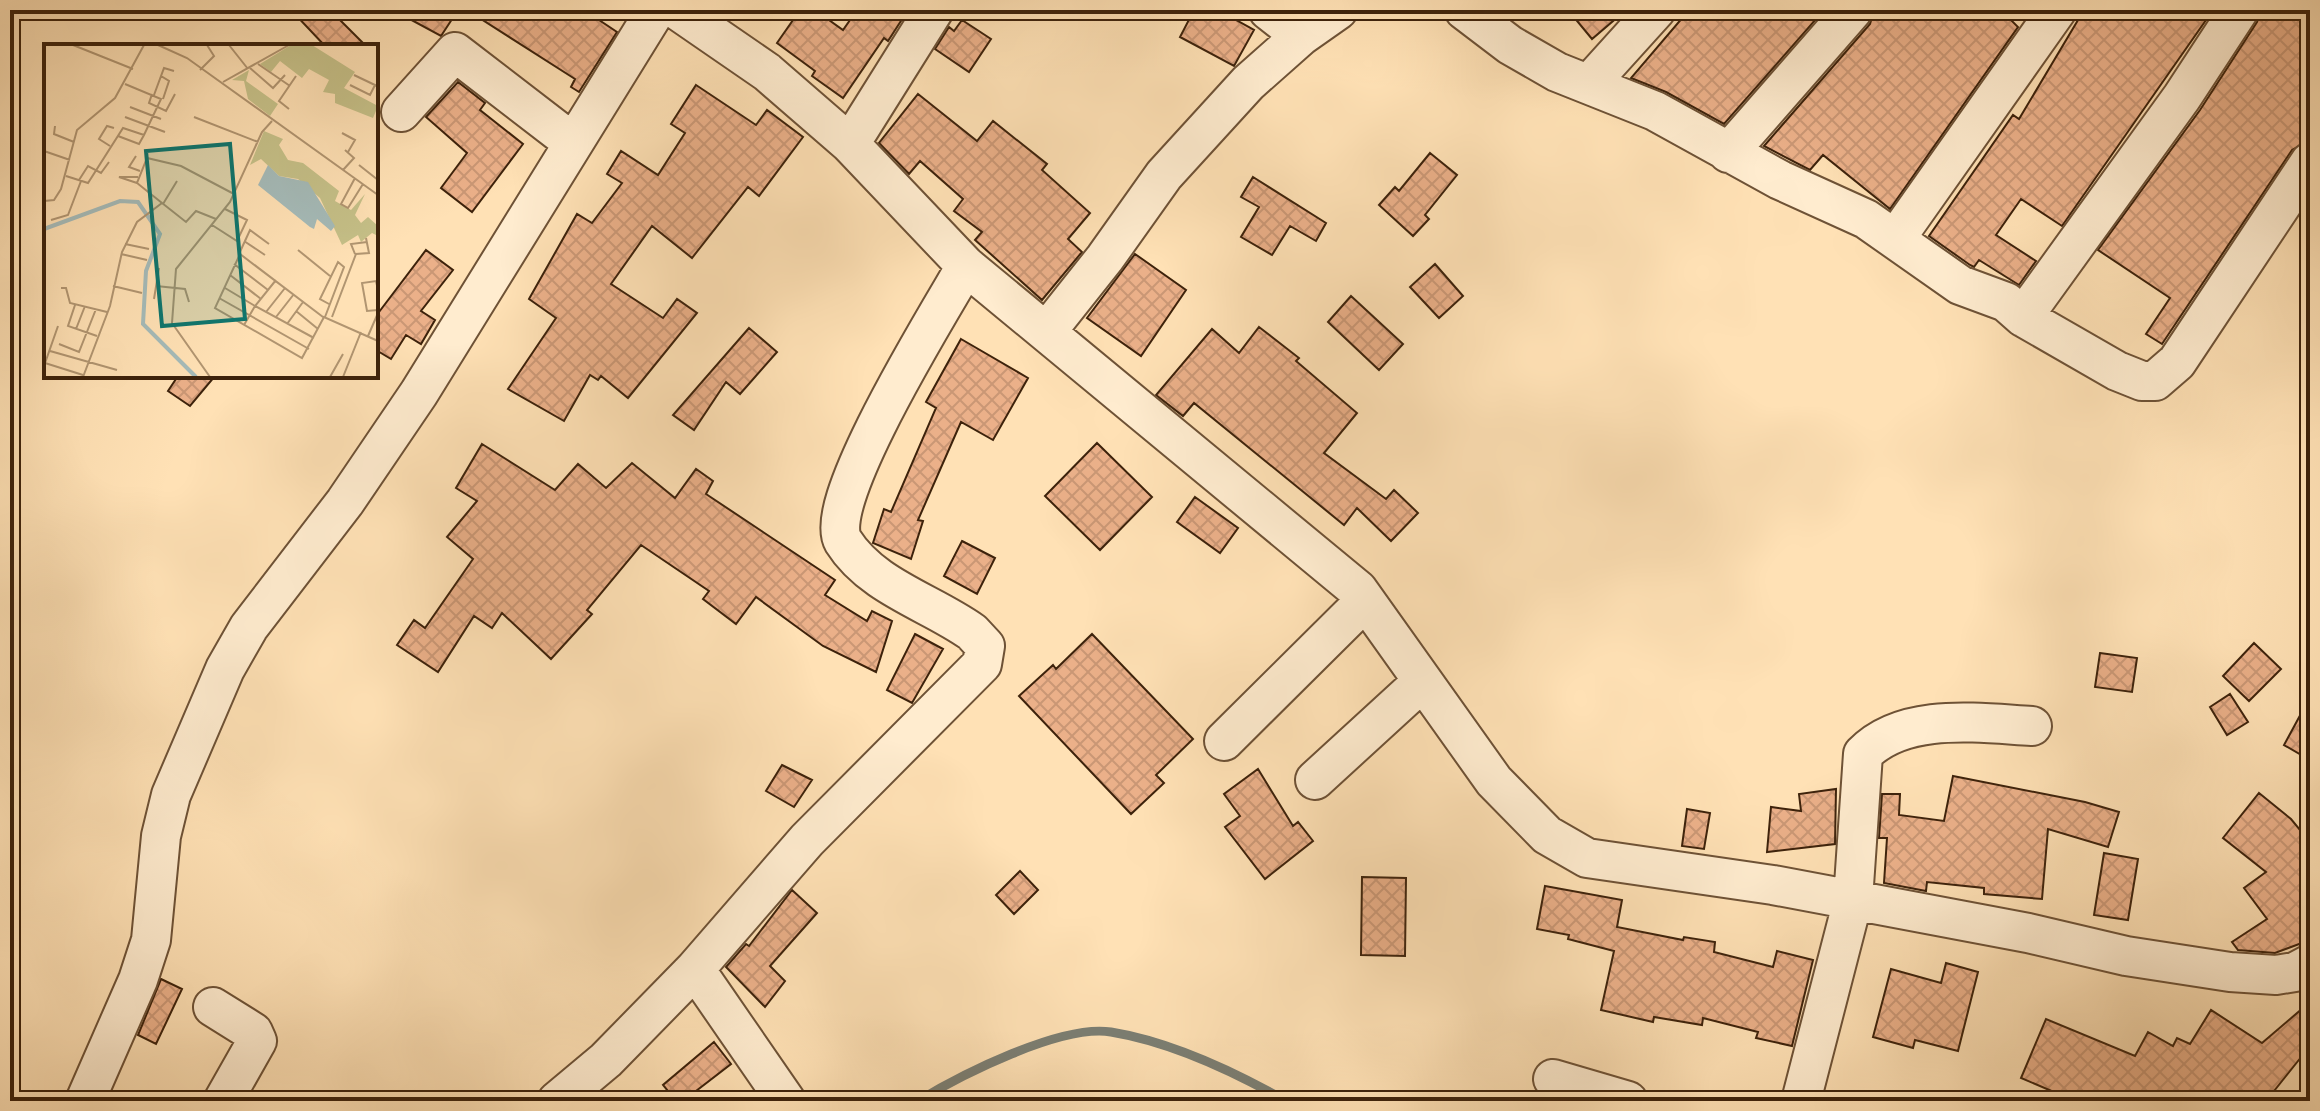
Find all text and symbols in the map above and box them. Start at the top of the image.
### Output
inset map [44,44,378,378]

